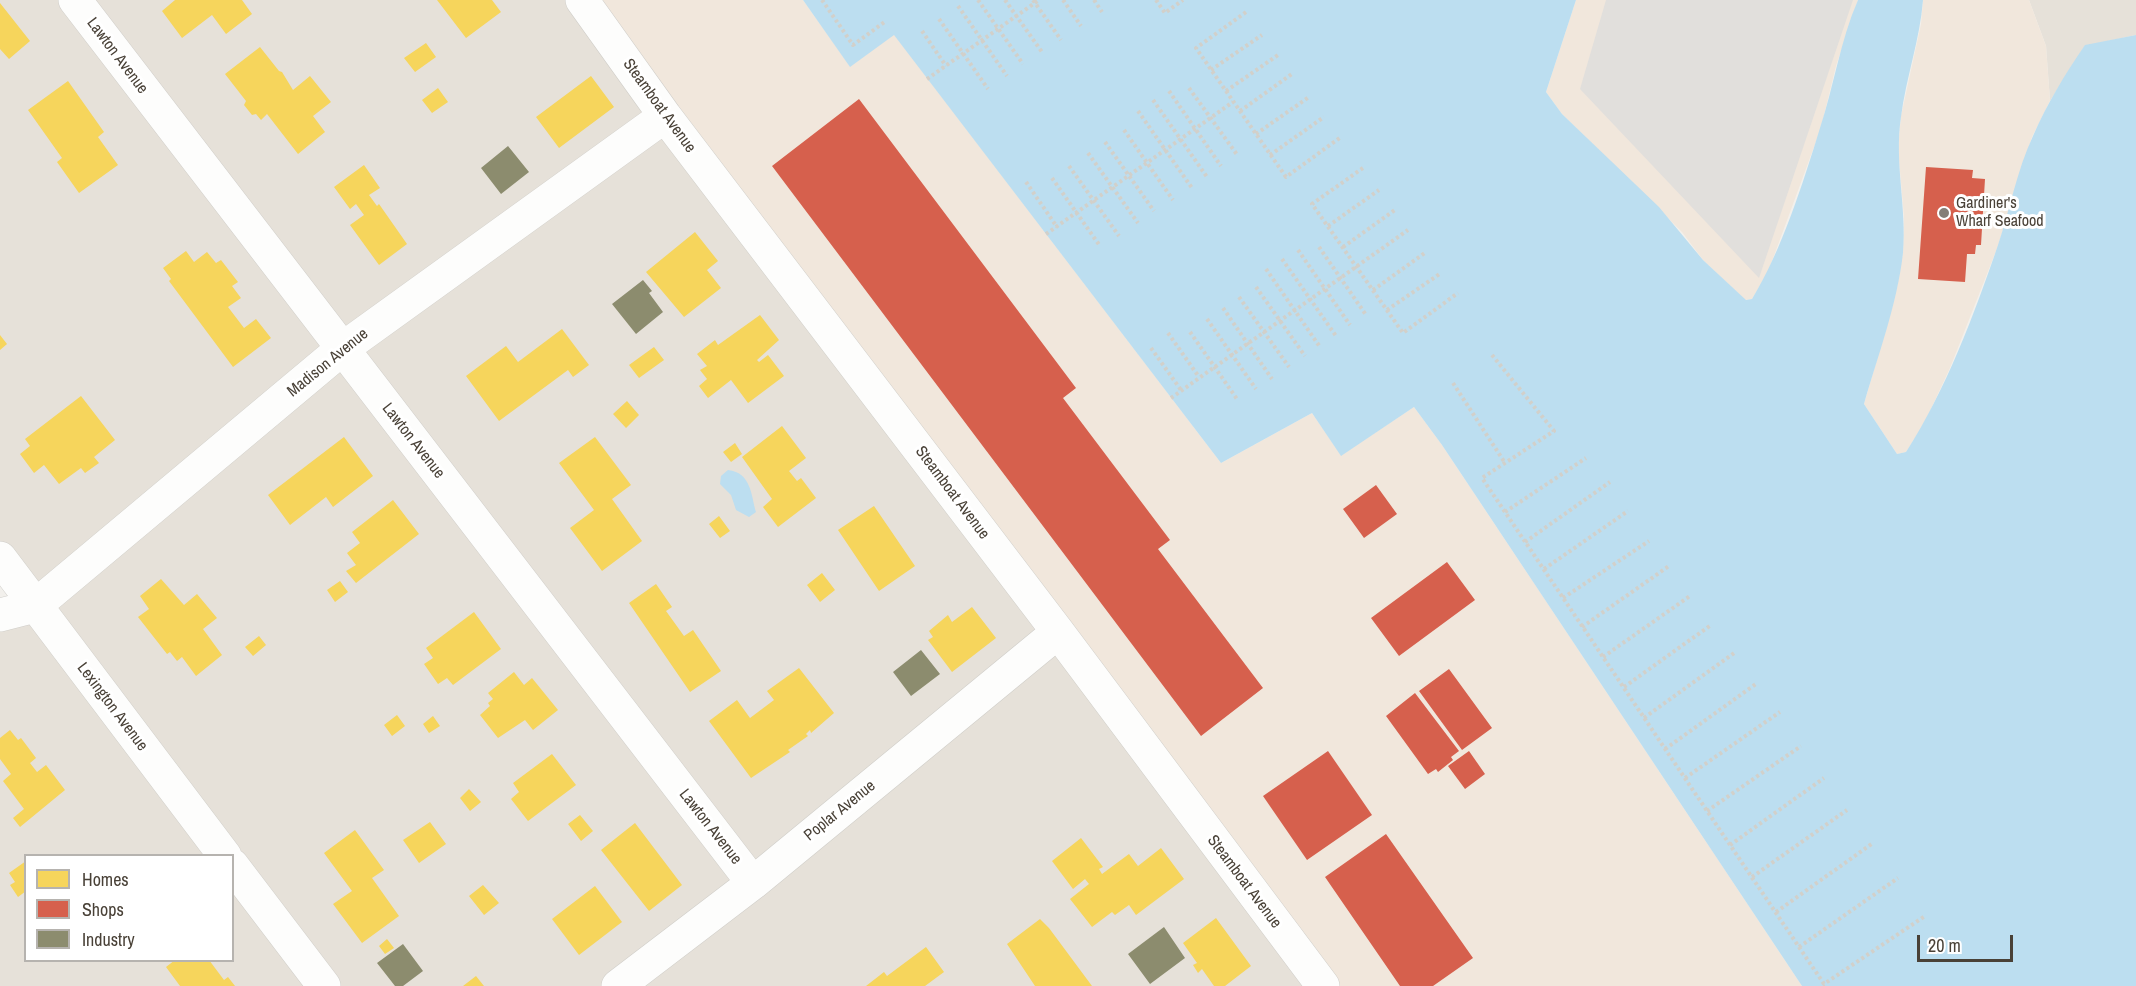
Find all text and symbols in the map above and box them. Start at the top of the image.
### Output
street label: Lawton Avenue [82,14,152,98]
street label: Steamboat Avenue [619,55,699,157]
place label: Gardiner's Wharf Seafood [1956,194,2044,232]
marker: Gardiner's Wharf Seafood [1937,206,1951,220]
street label: Madison Avenue [284,325,372,401]
street label: Lawton Avenue [378,400,448,482]
street label: Steamboat Avenue [911,443,993,543]
street label: Lexington Avenue [73,659,151,755]
street label: Poplar Avenue [801,777,879,845]
street label: Lawton Avenue [675,786,745,868]
street label: Steamboat Avenue [1203,832,1285,932]
legend [24,854,234,962]
text: Homes [82,867,129,892]
text: Shops [82,897,124,922]
scale bar [1920,923,2016,961]
text: Industry [82,927,135,952]
text: 20 m [1928,933,1961,958]

